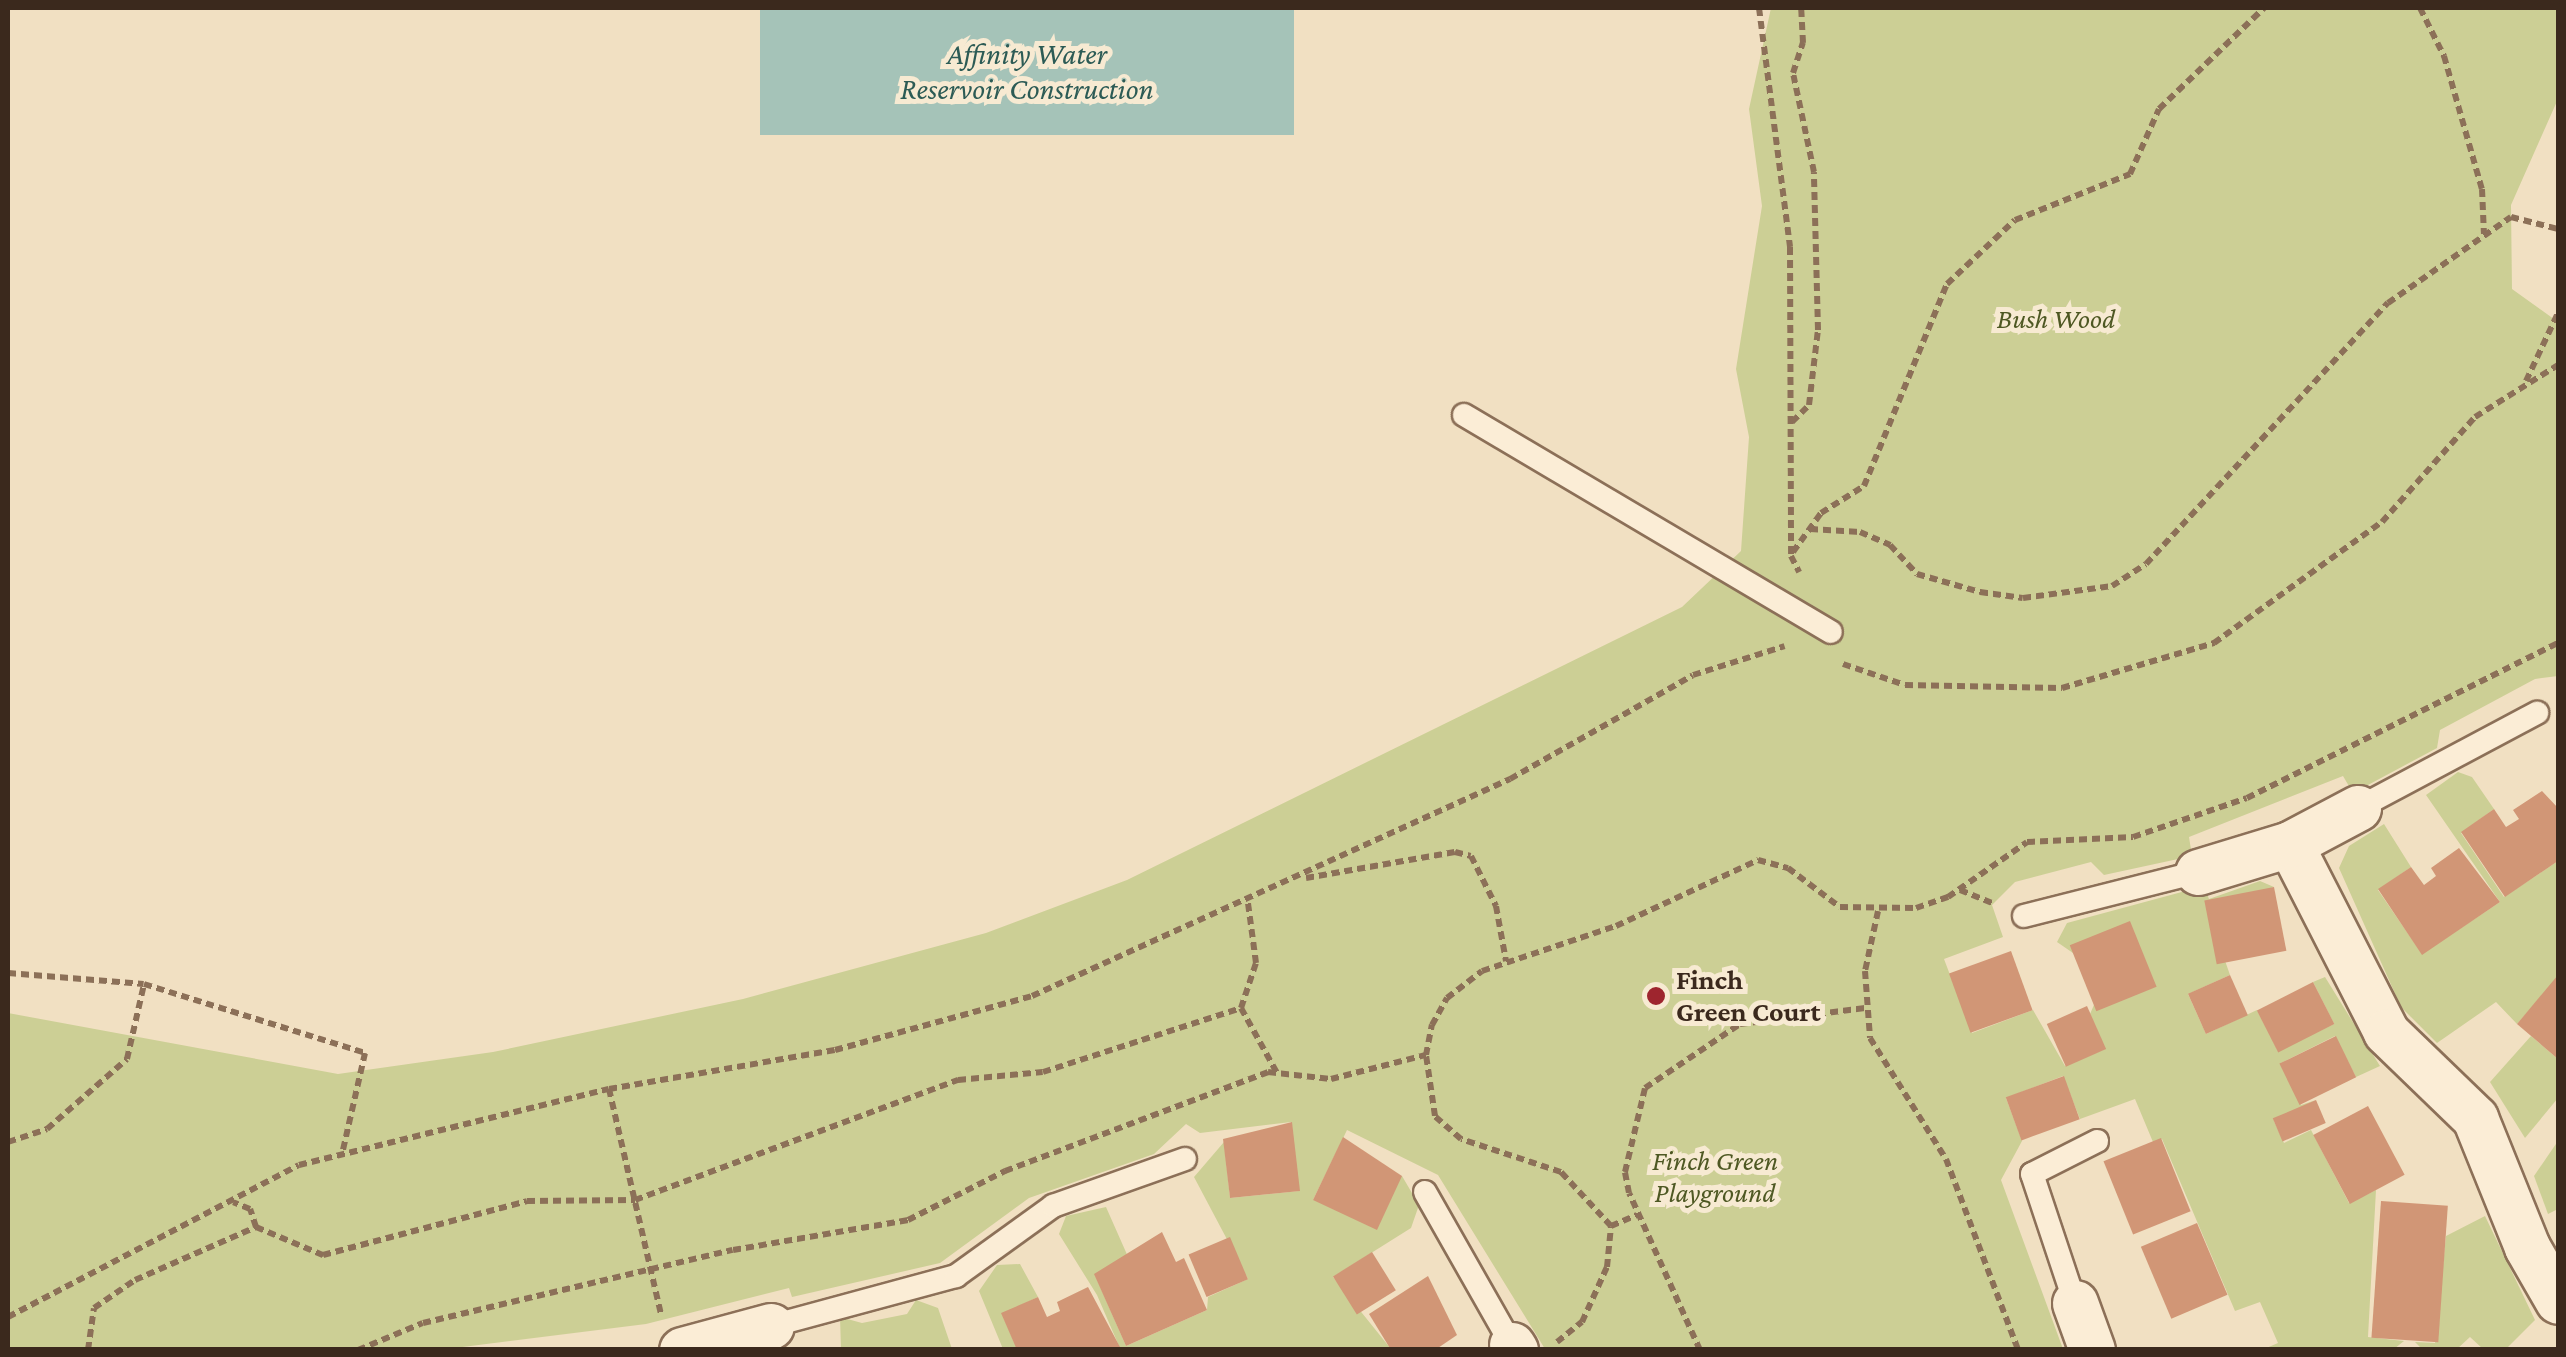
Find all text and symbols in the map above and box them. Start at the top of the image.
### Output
water label: Affinity Water Reservoir Construction [900,36,1154,106]
park label: Bush Wood [1997,302,2115,336]
place label: Finch Green Court [1676,963,1821,1029]
marker: Finch Green Court [1645,985,1667,1007]
park label: Finch Green Playground [1652,1144,1778,1210]

